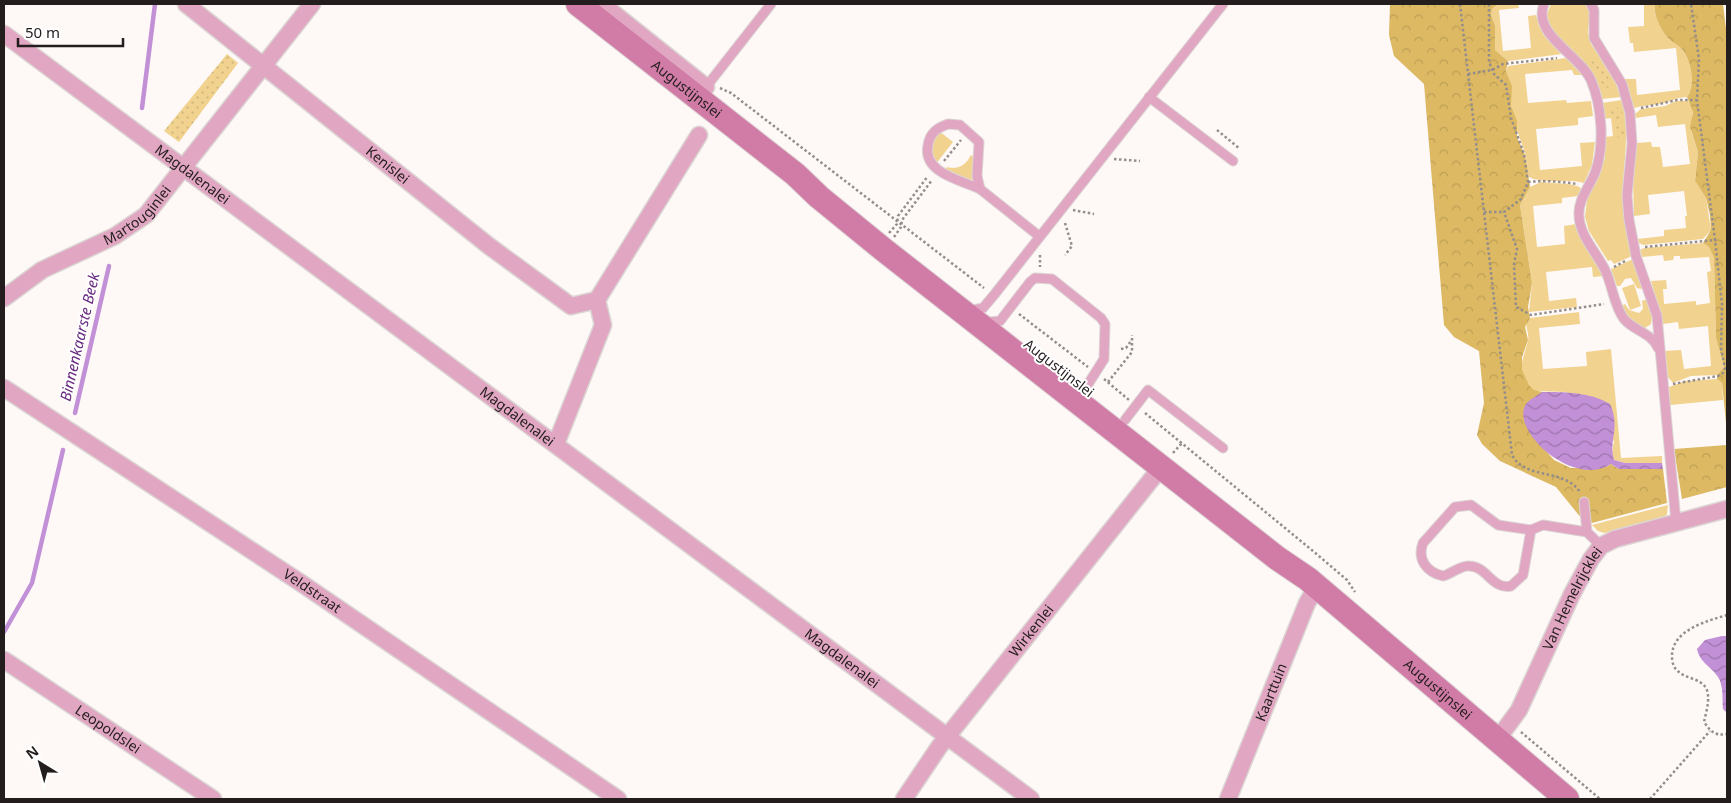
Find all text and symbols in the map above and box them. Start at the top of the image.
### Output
scale bar [18,15,122,47]
text: 50 m [25,22,60,42]
street label: Augustijnslei [648,55,726,122]
street label: Magdalenalei [151,140,234,208]
street label: Kenislei [362,141,414,188]
street label: Martouginlei [100,181,175,249]
water label: Binnenkaarste Beek [55,270,104,403]
street label: Augustijnslei [1020,334,1098,401]
street label: Magdalenalei [476,382,559,450]
street label: Van Hemelrijcklei [1538,542,1606,653]
street label: Veldstraat [280,564,345,617]
street label: Wirkenlei [1004,600,1057,661]
street label: Magdalenalei [801,624,884,692]
street label: Augustijnslei [1400,654,1477,724]
street label: Kaarttuin [1250,660,1291,724]
street label: Leopoldslei [72,700,145,757]
north arrow [15,738,65,788]
text: N [22,741,42,763]

